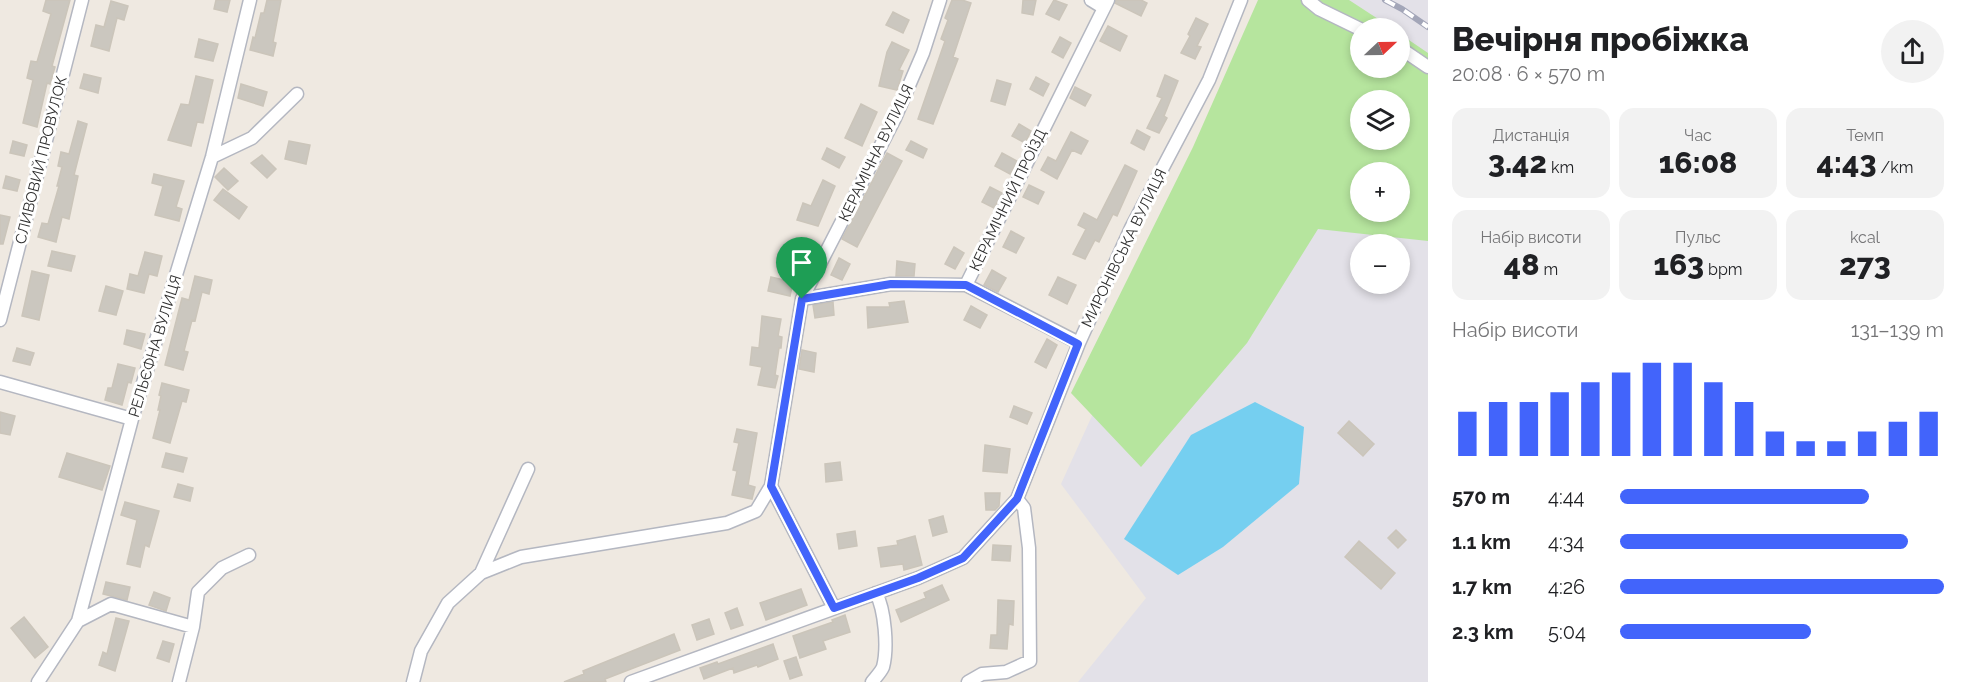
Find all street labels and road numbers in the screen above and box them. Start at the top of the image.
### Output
street label: СЛИВОВИЙ ПРОВУЛОК [11,74,71,246]
street label: КЕРАМІЧНА ВУЛИЦЯ [835,81,917,225]
street label: КЕРАМІЧНИЙ ПРОЇЗД [965,126,1050,274]
street label: МИРОНІВСЬКА ВУЛИЦЯ [1078,166,1170,330]
street label: РЕЛЬЄФНА ВУЛИЦЯ [125,273,185,419]

